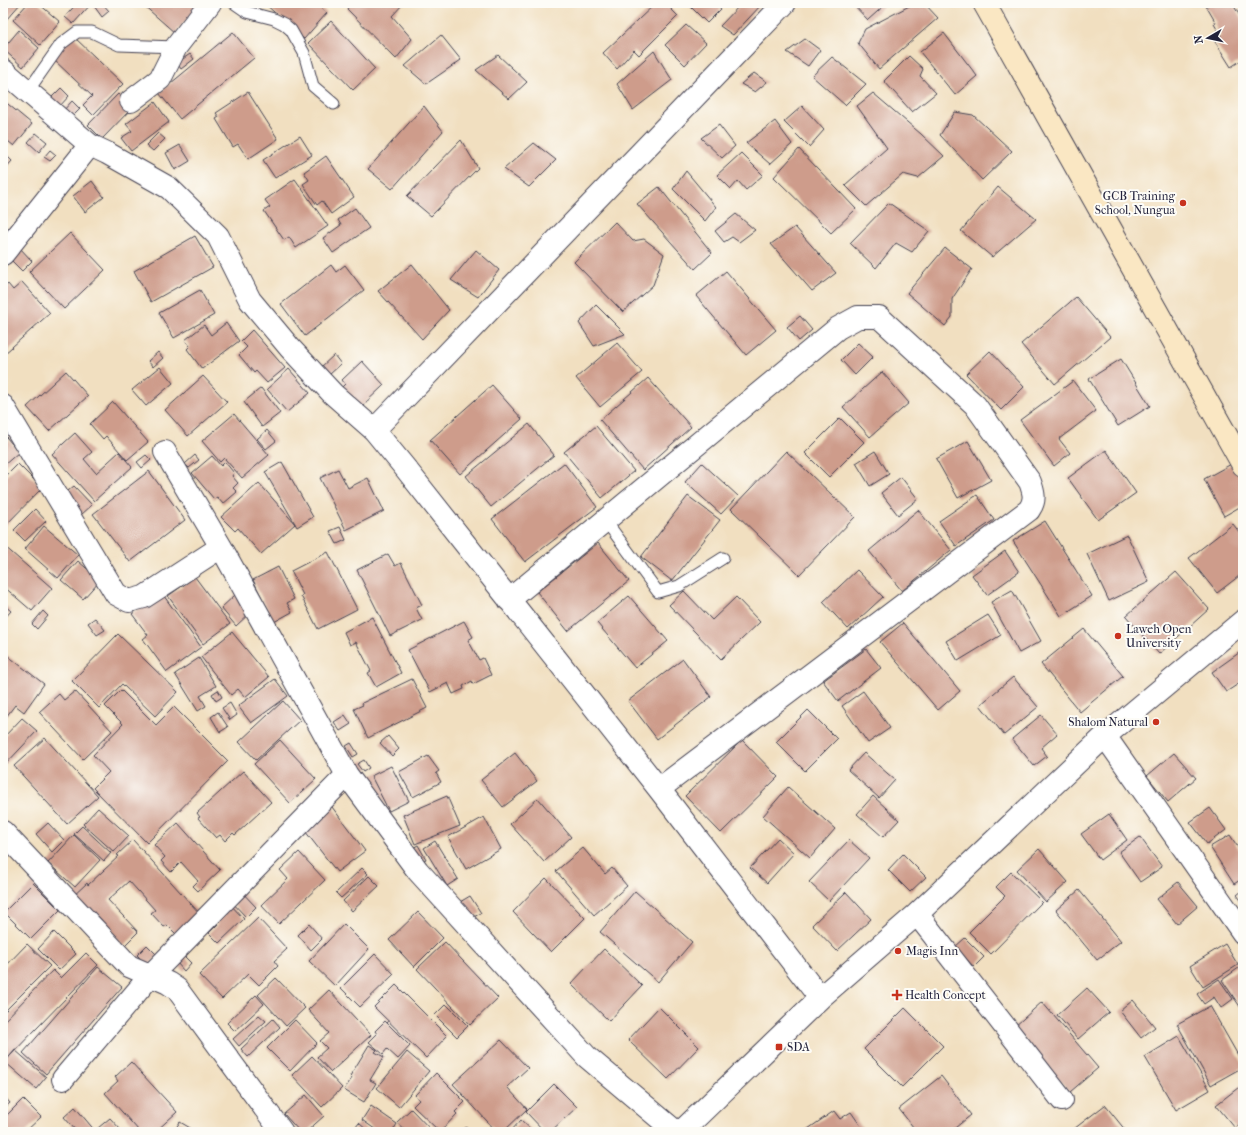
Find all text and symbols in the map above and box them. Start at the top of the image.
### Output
north arrow [1188,18,1228,58]
text: N [1191,34,1206,45]
place label: GCB Training School, Nungua [1095,189,1176,217]
marker: GCB Training School, Nungua [1178,198,1188,208]
place label: Laweh Open University [1126,622,1192,650]
marker: Laweh Open University [1113,631,1123,641]
place label: Shalom Natural [1068,715,1149,729]
marker: Shalom Natural [1151,717,1161,727]
place label: Magis Inn [906,944,958,958]
marker: Magis Inn [893,946,903,956]
place label: Health Concept [905,988,986,1002]
marker: Health Concept [892,990,902,1000]
place label: SDA [787,1040,810,1054]
marker: SDA [774,1042,784,1052]

